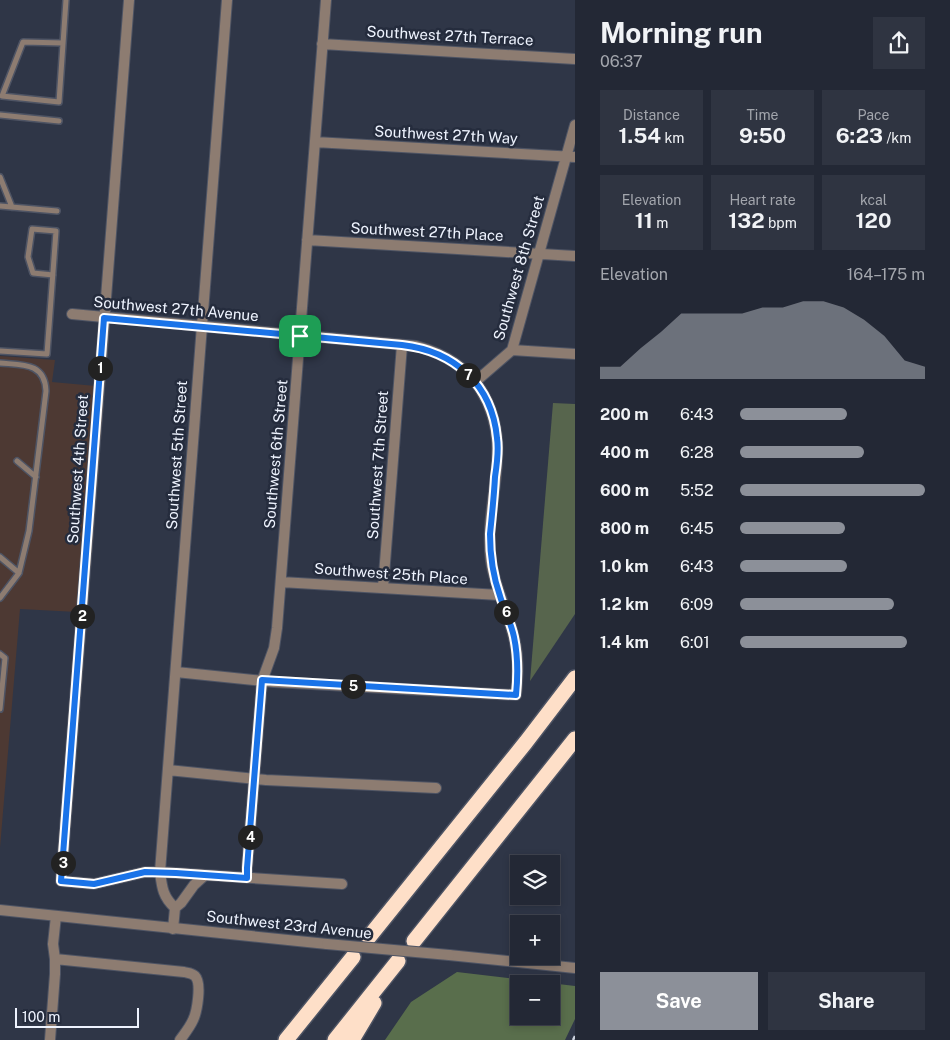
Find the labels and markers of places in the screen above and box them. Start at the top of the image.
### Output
pin [279,315,321,357]
pin: 1 [88,356,112,380]
pin: 7 [456,362,480,388]
pin: 6 [494,600,518,624]
pin: 2 [70,604,94,628]
pin: 5 [340,674,366,698]
pin: 4 [238,824,262,850]
pin: 3 [50,850,76,876]

